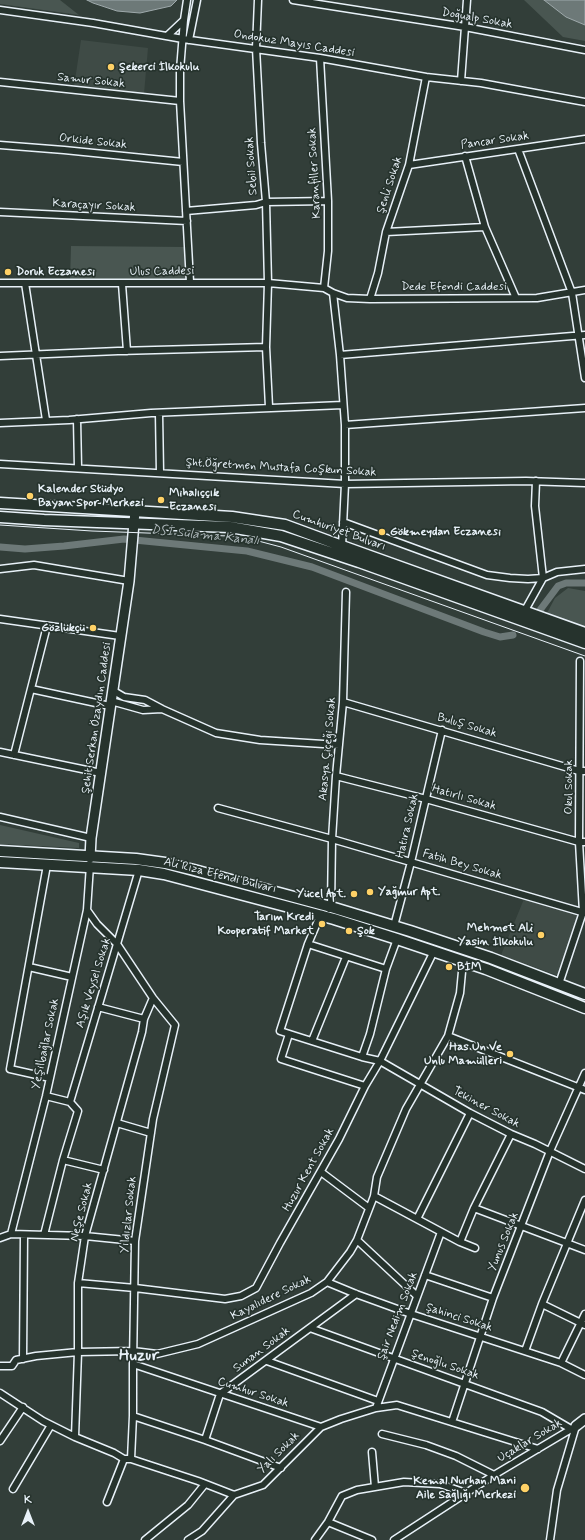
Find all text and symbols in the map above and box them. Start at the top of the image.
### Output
street label: Doğualp Sokak [440,6,514,32]
street label: Ondokuz Mayıs Caddesi [233,27,355,61]
place label: Şekerci İlkokulu [119,60,199,74]
marker: Şekerci İlkokulu [106,62,116,72]
street label: Samur Sokak [56,70,126,92]
street label: Karanfiller Sokak [305,127,325,219]
street label: Pancar Sokak [460,129,530,153]
street label: Orkide Sokak [58,131,128,153]
street label: Sebil Sokak [243,136,261,196]
street label: Şenli Sokak [374,155,406,215]
street label: Karaçayır Sokak [52,197,136,215]
street label: Ulus Caddesi [130,264,194,280]
place label: Doruk Eczanesi [16,265,95,279]
marker: Doruk Eczanesi [3,267,13,277]
street label: Dede Efendi Caddesi [401,280,507,294]
street label: Şht.Öğretmen Mustafa Coşkun Sokak [185,456,377,480]
place label: Kalender Stüdyo Bayan Spor Merkezi [38,482,144,510]
place label: Mihalıççık Eczanesi [169,486,219,514]
marker: Kalender Stüdyo Bayan Spor Merkezi [25,491,35,501]
marker: Mihalıççık Eczanesi [156,495,166,505]
street label: Cumhuriyet Bulvarı [290,507,388,555]
water label: DSİ Sulama Kanalı [150,523,260,549]
place label: Gökmeydan Eczanesi [390,525,501,539]
marker: Gökmeydan Eczanesi [377,527,387,537]
place label: Gözlükçü [41,621,85,635]
marker: Gözlükçü [88,623,98,633]
street label: Şehit Serkan Özaydın Caddesi [79,641,115,795]
street label: Akasya Çiçeği Sokak [316,697,340,801]
street label: Buluş Sokak [436,711,498,741]
street label: Okul Sokak [562,760,576,814]
street label: Hatırlı Sokak [430,782,498,814]
street label: Hatıra Sokak [394,792,422,860]
street label: Fatih Bey Sokak [421,847,503,883]
street label: Ali Rıza Efendi Bulvarı [162,855,278,897]
place label: Yağmur Apt. [378,885,440,899]
place label: Yücel Apt. [296,887,346,901]
marker: Yağmur Apt. [365,887,375,897]
marker: Yücel Apt. [349,889,359,899]
place label: Tarım Kredi Kooperatif Market [217,910,314,938]
marker: Tarım Kredi Kooperatif Market [317,919,327,929]
place label: Mehmet Ali Yasin İlkokulu [458,921,533,949]
place label: Şok [357,924,375,938]
marker: Şok [344,926,354,936]
marker: Mehmet Ali Yasin İlkokulu [536,930,546,940]
street label: Aşık Veysel Sokak [73,936,115,1030]
place label: BİM [457,960,481,974]
marker: BİM [444,962,454,972]
street label: Yeşilbağlar Sokak [29,997,63,1091]
place label: Has Un Ve Unlu Mamülleri [424,1040,502,1068]
marker: Has Un Ve Unlu Mamülleri [505,1049,515,1059]
street label: Tekiner Sokak [450,1084,522,1132]
street label: Huzur Kent Sokak [280,1126,338,1214]
street label: Yıldızlar Sokak [118,1176,140,1254]
street label: Neşe Sokak [68,1181,96,1243]
street label: Yunus Sokak [486,1210,522,1274]
street label: Şair Nedim Sokak [375,1270,421,1362]
street label: Kayalıdere Sokak [228,1272,314,1324]
street label: Şahinci Sokak [424,1300,494,1336]
street label: Sunan Sokak [231,1324,293,1376]
district label: Huzur [119,1347,159,1367]
street label: Şenoğlu Sokak [409,1347,481,1383]
street label: Cumhur Sokak [216,1375,290,1411]
street label: Uçaklar Sokak [495,1416,565,1466]
street label: Yalı Sokak [255,1429,303,1477]
place label: Kemal Nurhan Mani Aile Sağlığı Merkezi [413,1474,516,1502]
marker: Kemal Nurhan Mani Aile Sağlığı Merkezi [519,1482,531,1494]
north arrow [8,1492,48,1532]
text: K [24,1493,32,1507]

